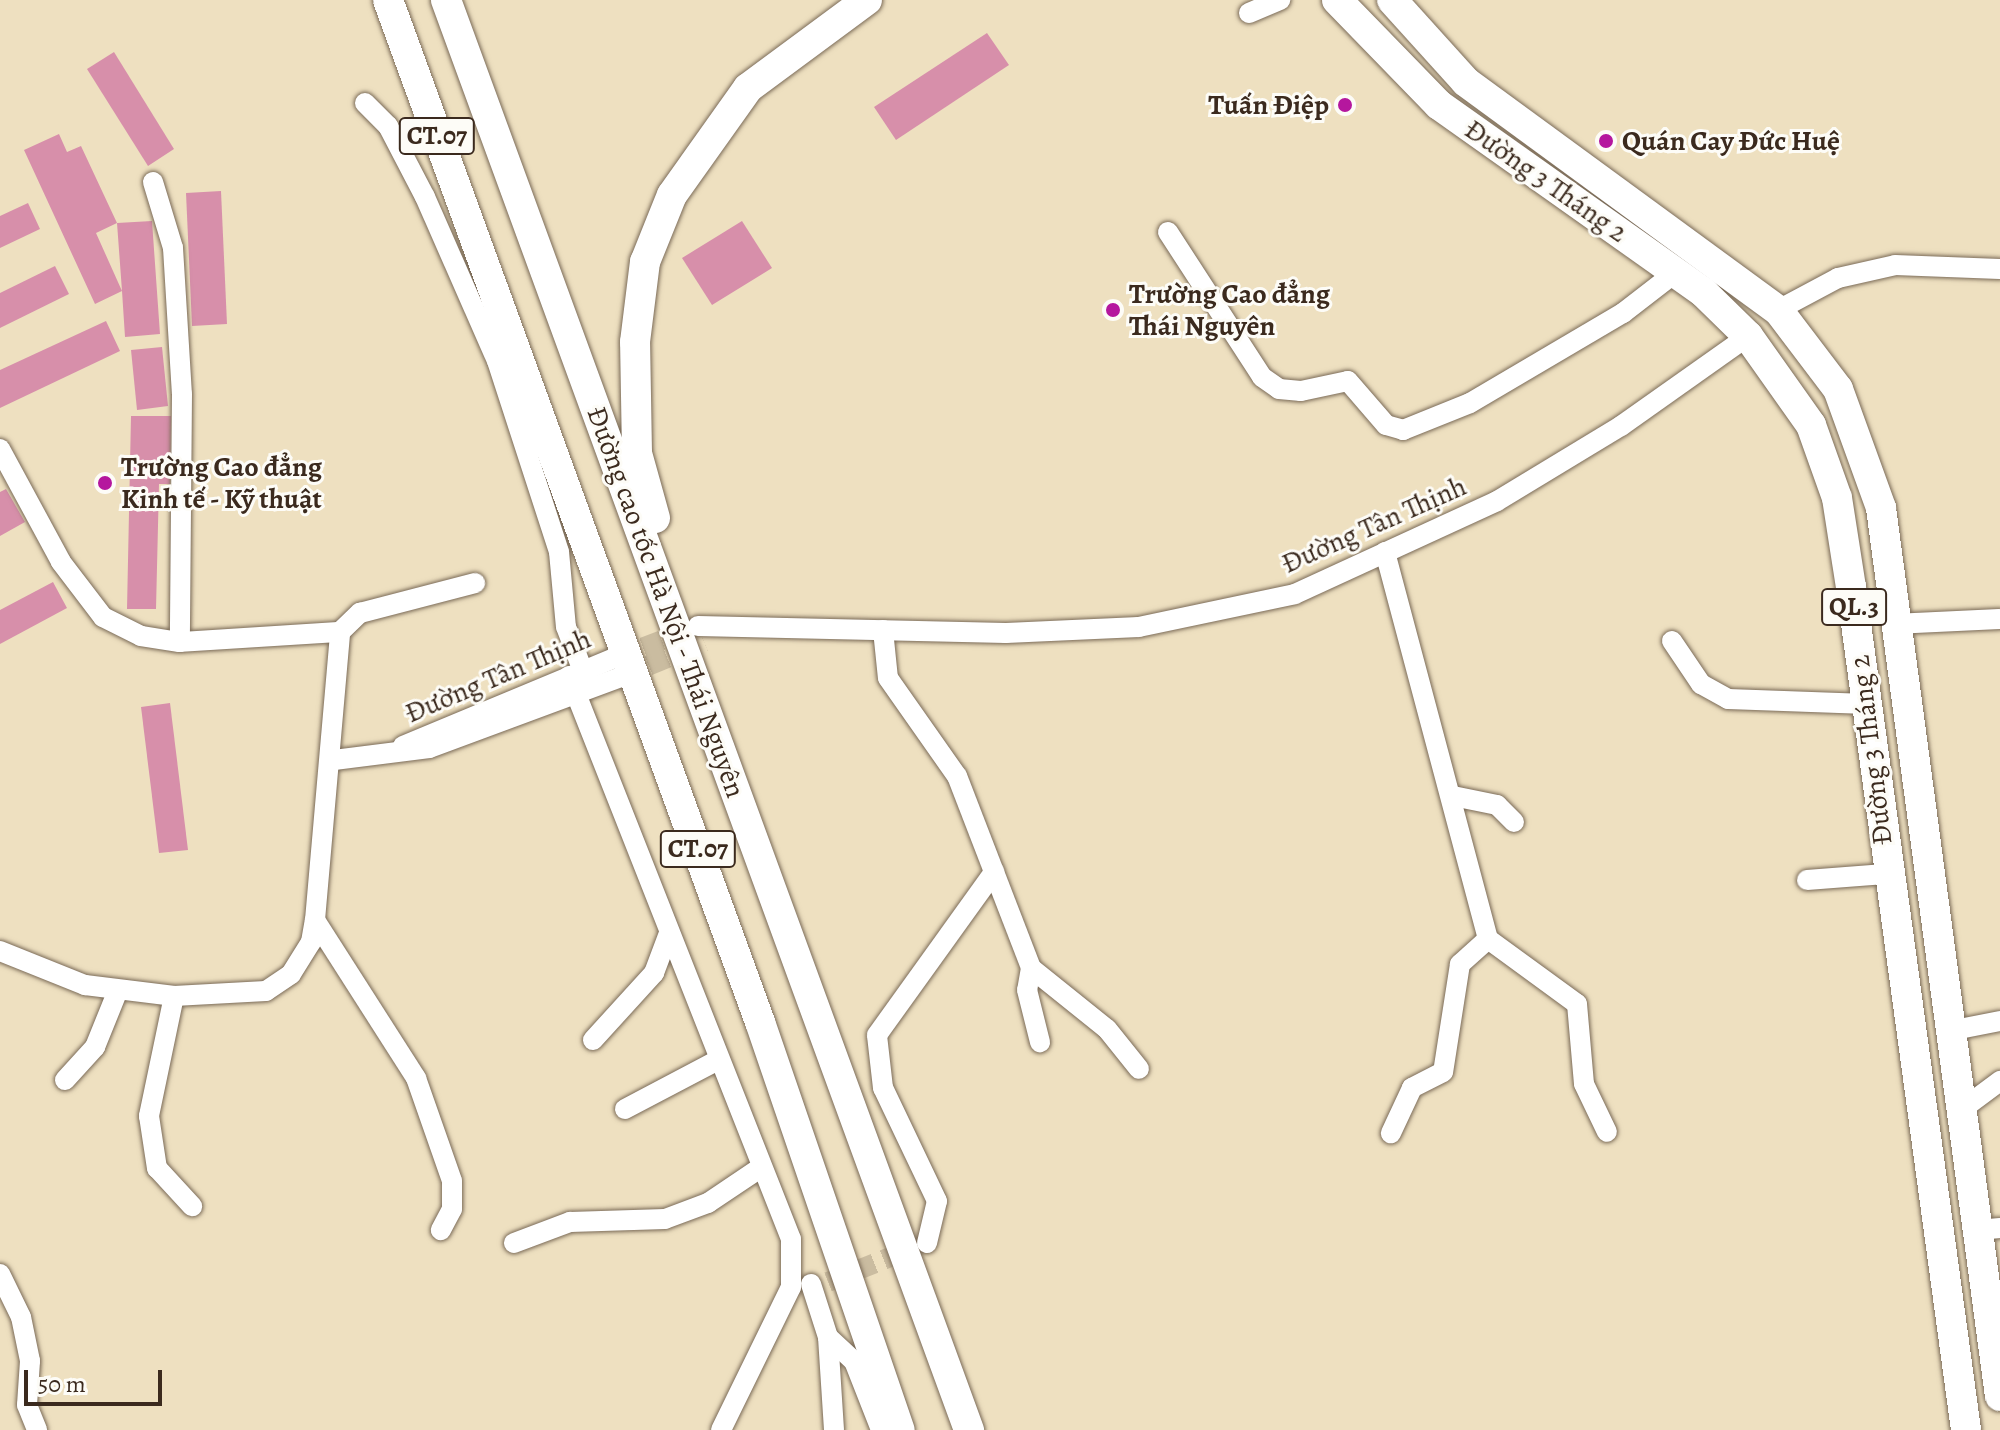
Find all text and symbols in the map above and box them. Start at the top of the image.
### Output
place label: Tuấn Điệp [1208,88,1329,122]
marker: Tuấn Điệp [1336,96,1354,114]
street label: Đường 3 Tháng 2 [1458,112,1634,250]
road number: CT.07 [397,114,477,158]
place label: Quán Cay Đức Huệ [1622,124,1840,158]
marker: Quán Cay Đức Huệ [1597,132,1615,150]
place label: Trường Cao đẳng Thái Nguyên [1129,277,1330,343]
marker: Trường Cao đẳng Thái Nguyên [1104,301,1122,319]
street label: Đường cao tốc Hà Nội - Thái Nguyên [579,401,753,803]
place label: Trường Cao đẳng Kinh tế - Kỹ thuật [121,450,323,516]
street label: Đường Tân Thịnh [1276,469,1472,581]
marker: Trường Cao đẳng Kinh tế - Kỹ thuật [96,474,114,492]
road number: QL.3 [1820,585,1888,629]
street label: Đường Tân Thịnh [400,622,596,730]
street label: Đường 3 Tháng 2 [1843,653,1899,847]
road number: CT.07 [658,827,738,871]
scale bar [28,1354,166,1404]
text: 50 m [38,1368,86,1400]

